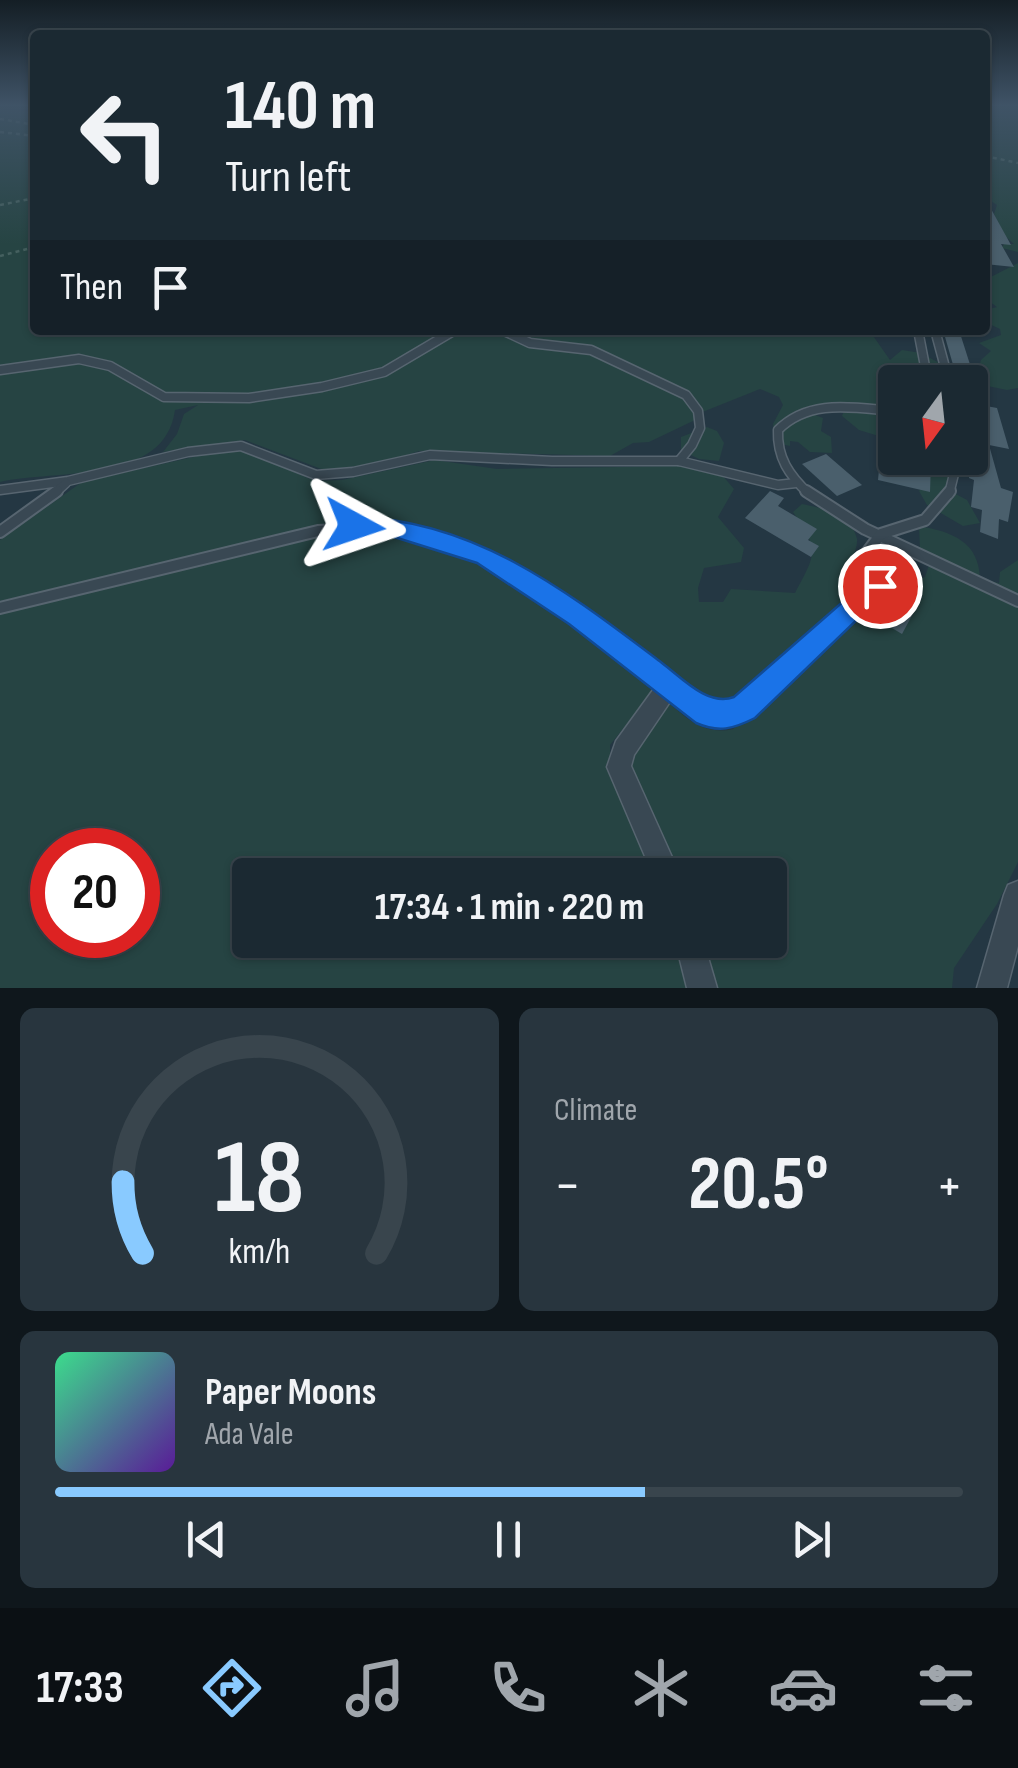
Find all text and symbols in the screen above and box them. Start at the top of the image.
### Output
text: 140 m [225,65,376,149]
icon: left [60,70,190,200]
text: Turn left [225,150,351,205]
icon: arrive [143,260,198,315]
text: Then [60,265,123,310]
north arrow [878,365,988,475]
map controls [878,365,988,475]
position arrow [302,474,406,578]
pin [838,544,923,629]
icon: arrive [853,559,908,614]
speed limit sign: 20 [30,828,160,958]
text: 17:34 · 1 min · 220 m [375,885,644,930]
text: Climate [554,1091,637,1130]
text: 18 [215,1117,304,1242]
text: 20.5° [688,1140,829,1231]
text: − [554,1153,581,1220]
text: + [936,1153,963,1220]
text: km/h [229,1231,290,1274]
text: Paper Moons [205,1370,376,1415]
text: Ada Vale [205,1415,294,1454]
icon: previous [179,1512,234,1567]
icon: pause [481,1512,536,1567]
icon: next [784,1512,839,1567]
icon: directions [197,1653,267,1723]
icon: music [340,1653,410,1723]
icon: phone [483,1653,553,1723]
icon: climate [626,1653,696,1723]
icon: car [768,1653,838,1723]
icon: filters [911,1653,981,1723]
text: 17:33 [36,1661,124,1716]

